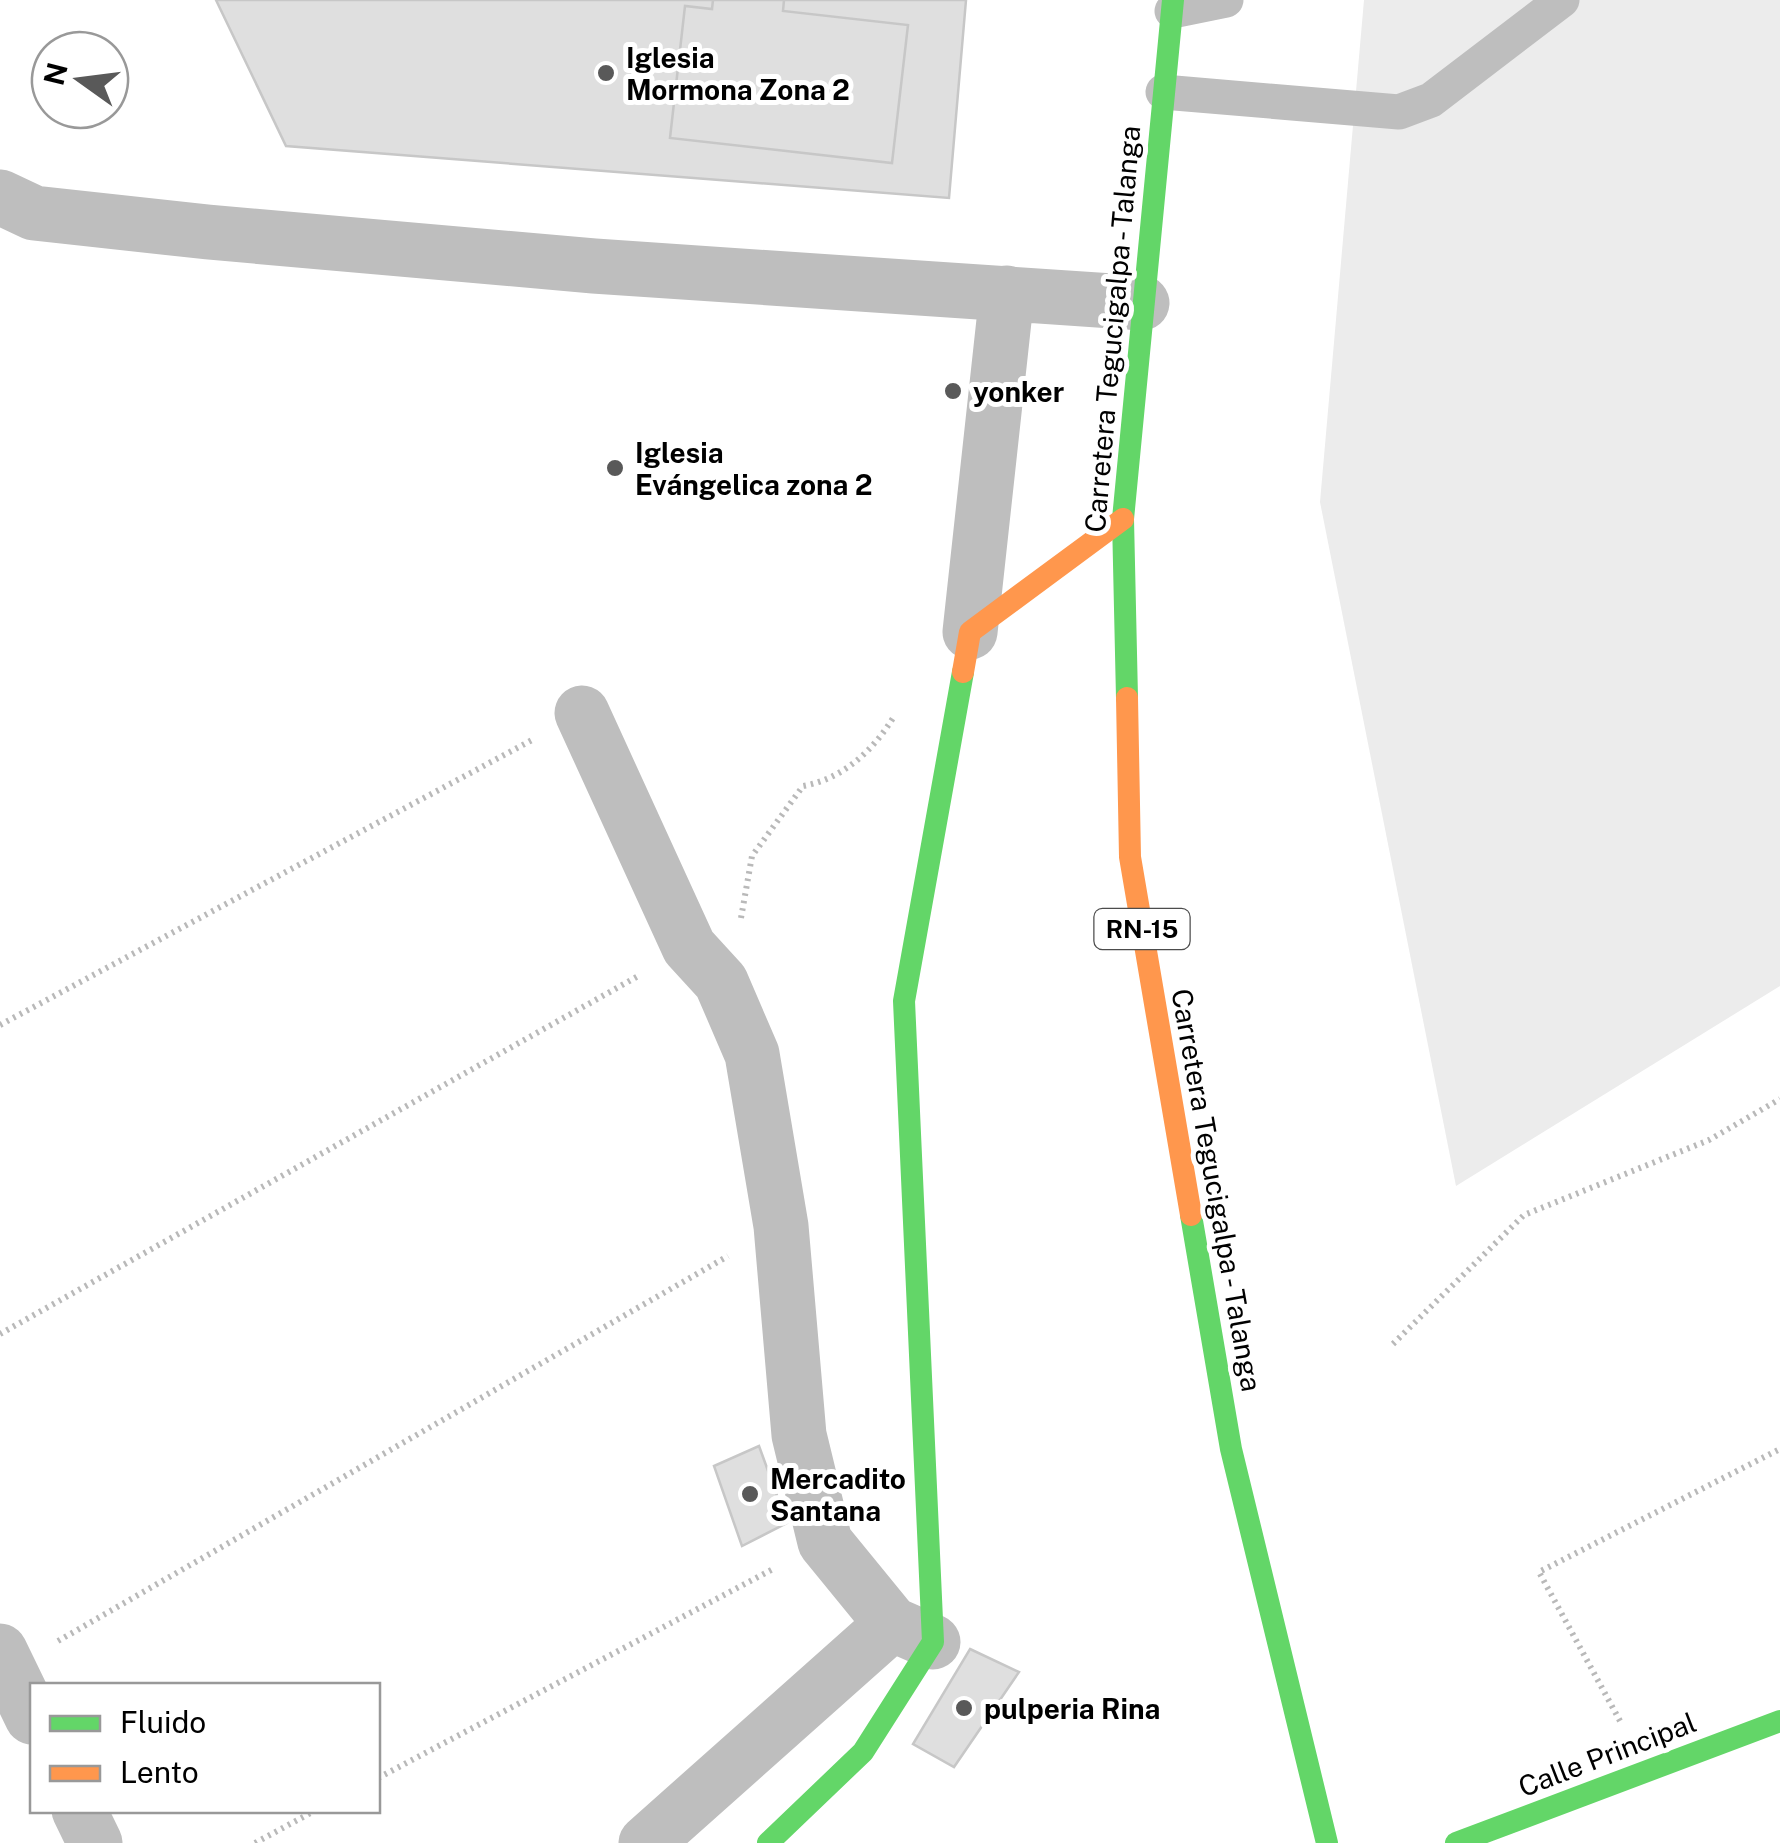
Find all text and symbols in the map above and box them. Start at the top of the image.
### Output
north arrow [30,30,130,130]
place label: Iglesia Mormona Zona 2 [626,41,850,106]
text: N [37,59,74,88]
marker: Iglesia Mormona Zona 2 [595,62,617,84]
street label: Carretera Tegucigalpa - Talanga [1078,124,1146,534]
place label: yonker [973,375,1064,408]
marker: yonker [942,380,964,402]
place label: Iglesia Evángelica zona 2 [635,436,872,501]
marker: Iglesia Evángelica zona 2 [604,457,626,479]
road number: RN-15 [1094,909,1190,949]
street label: Carretera Tegucigalpa - Talanga [1165,986,1269,1394]
place label: Mercadito Santana [770,1462,906,1527]
marker: Mercadito Santana [739,1483,761,1505]
legend [30,1683,380,1813]
place label: pulperia Rina [984,1692,1160,1725]
marker: pulperia Rina [953,1697,975,1719]
text: Fluido [120,1704,206,1740]
street label: Calle Principal [1514,1705,1700,1803]
text: Lento [120,1754,199,1790]

